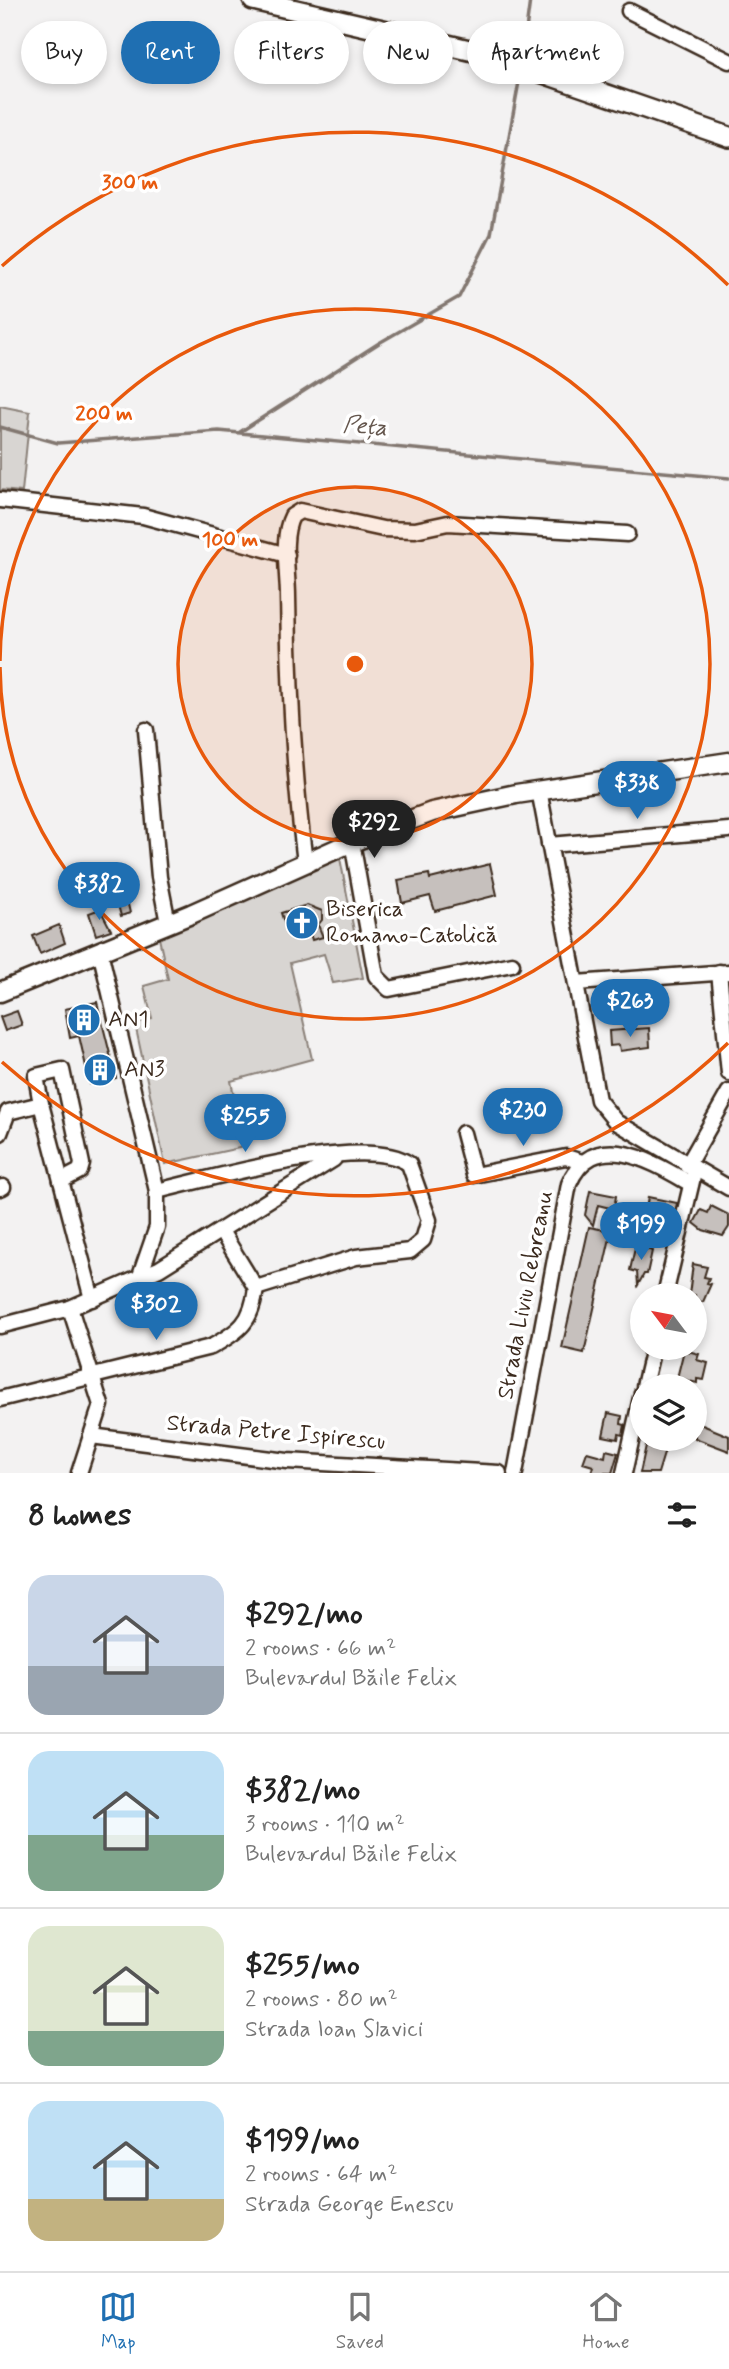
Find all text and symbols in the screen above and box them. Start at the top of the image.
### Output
chip: Buy [21,21,107,84]
chip: Rent [121,21,220,84]
chip: Filters [234,21,349,84]
chip: New [363,21,453,84]
chip: Apartment [467,21,624,84]
text: 300 m [102,169,159,197]
text: 200 m [75,400,133,428]
water label: Peța [342,410,388,444]
text: 100 m [202,526,258,554]
centre of rings [343,652,367,676]
pin: $338 [596,762,678,821]
text: $338 [614,769,660,799]
pin: $292 [333,800,415,860]
text: $292 [348,808,400,838]
pin: $382 [58,862,140,922]
text: $382 [74,870,124,900]
place label: Biserica Romano-Catolică [326,895,498,951]
church icon: Biserica Romano-Catolică [283,904,321,942]
pin: $263 [589,979,671,1039]
text: $263 [607,987,653,1017]
building icon: AN1 [65,1001,103,1039]
place label: AN1 [108,1005,149,1035]
building icon: AN3 [81,1051,119,1089]
place label: AN3 [124,1055,165,1085]
pin: $230 [482,1088,564,1148]
pin: $255 [204,1094,286,1154]
text: $230 [499,1096,547,1126]
text: $255 [220,1102,270,1132]
street label: Strada Liviu Rebreanu [491,1188,561,1402]
pin: $199 [600,1202,682,1262]
text: $199 [616,1210,666,1240]
pin: $302 [115,1282,197,1342]
north arrow [630,1283,707,1360]
map controls [630,1283,707,1451]
text: $302 [131,1290,181,1320]
button: layers [630,1374,707,1451]
street label: Strada Petre Ispirescu [165,1408,387,1458]
text: 8 homes [28,1496,131,1535]
icon: filters [663,1496,701,1534]
text: $292/mo [245,1595,363,1634]
icon: home [84,1603,168,1687]
text: 2 rooms · 66 m² [245,1634,396,1664]
text: Bulevardul Băile Felix [245,1664,457,1694]
text: $382/mo [245,1771,360,1810]
icon: home [84,1779,168,1863]
text: 3 rooms · 110 m² [245,1810,405,1840]
text: Bulevardul Băile Felix [245,1840,457,1870]
text: $255/mo [245,1946,360,1985]
icon: home [84,1954,168,2038]
text: 2 rooms · 80 m² [245,1985,398,2015]
text: Strada Ioan Slavici [245,2015,423,2045]
text: $199/mo [245,2121,360,2160]
icon: home [84,2129,168,2213]
text: 2 rooms · 64 m² [245,2160,397,2190]
text: Strada George Enescu [245,2190,454,2220]
tab: Map [99,2288,137,2355]
tab: Saved [336,2288,384,2355]
tab: Home [582,2288,630,2355]

